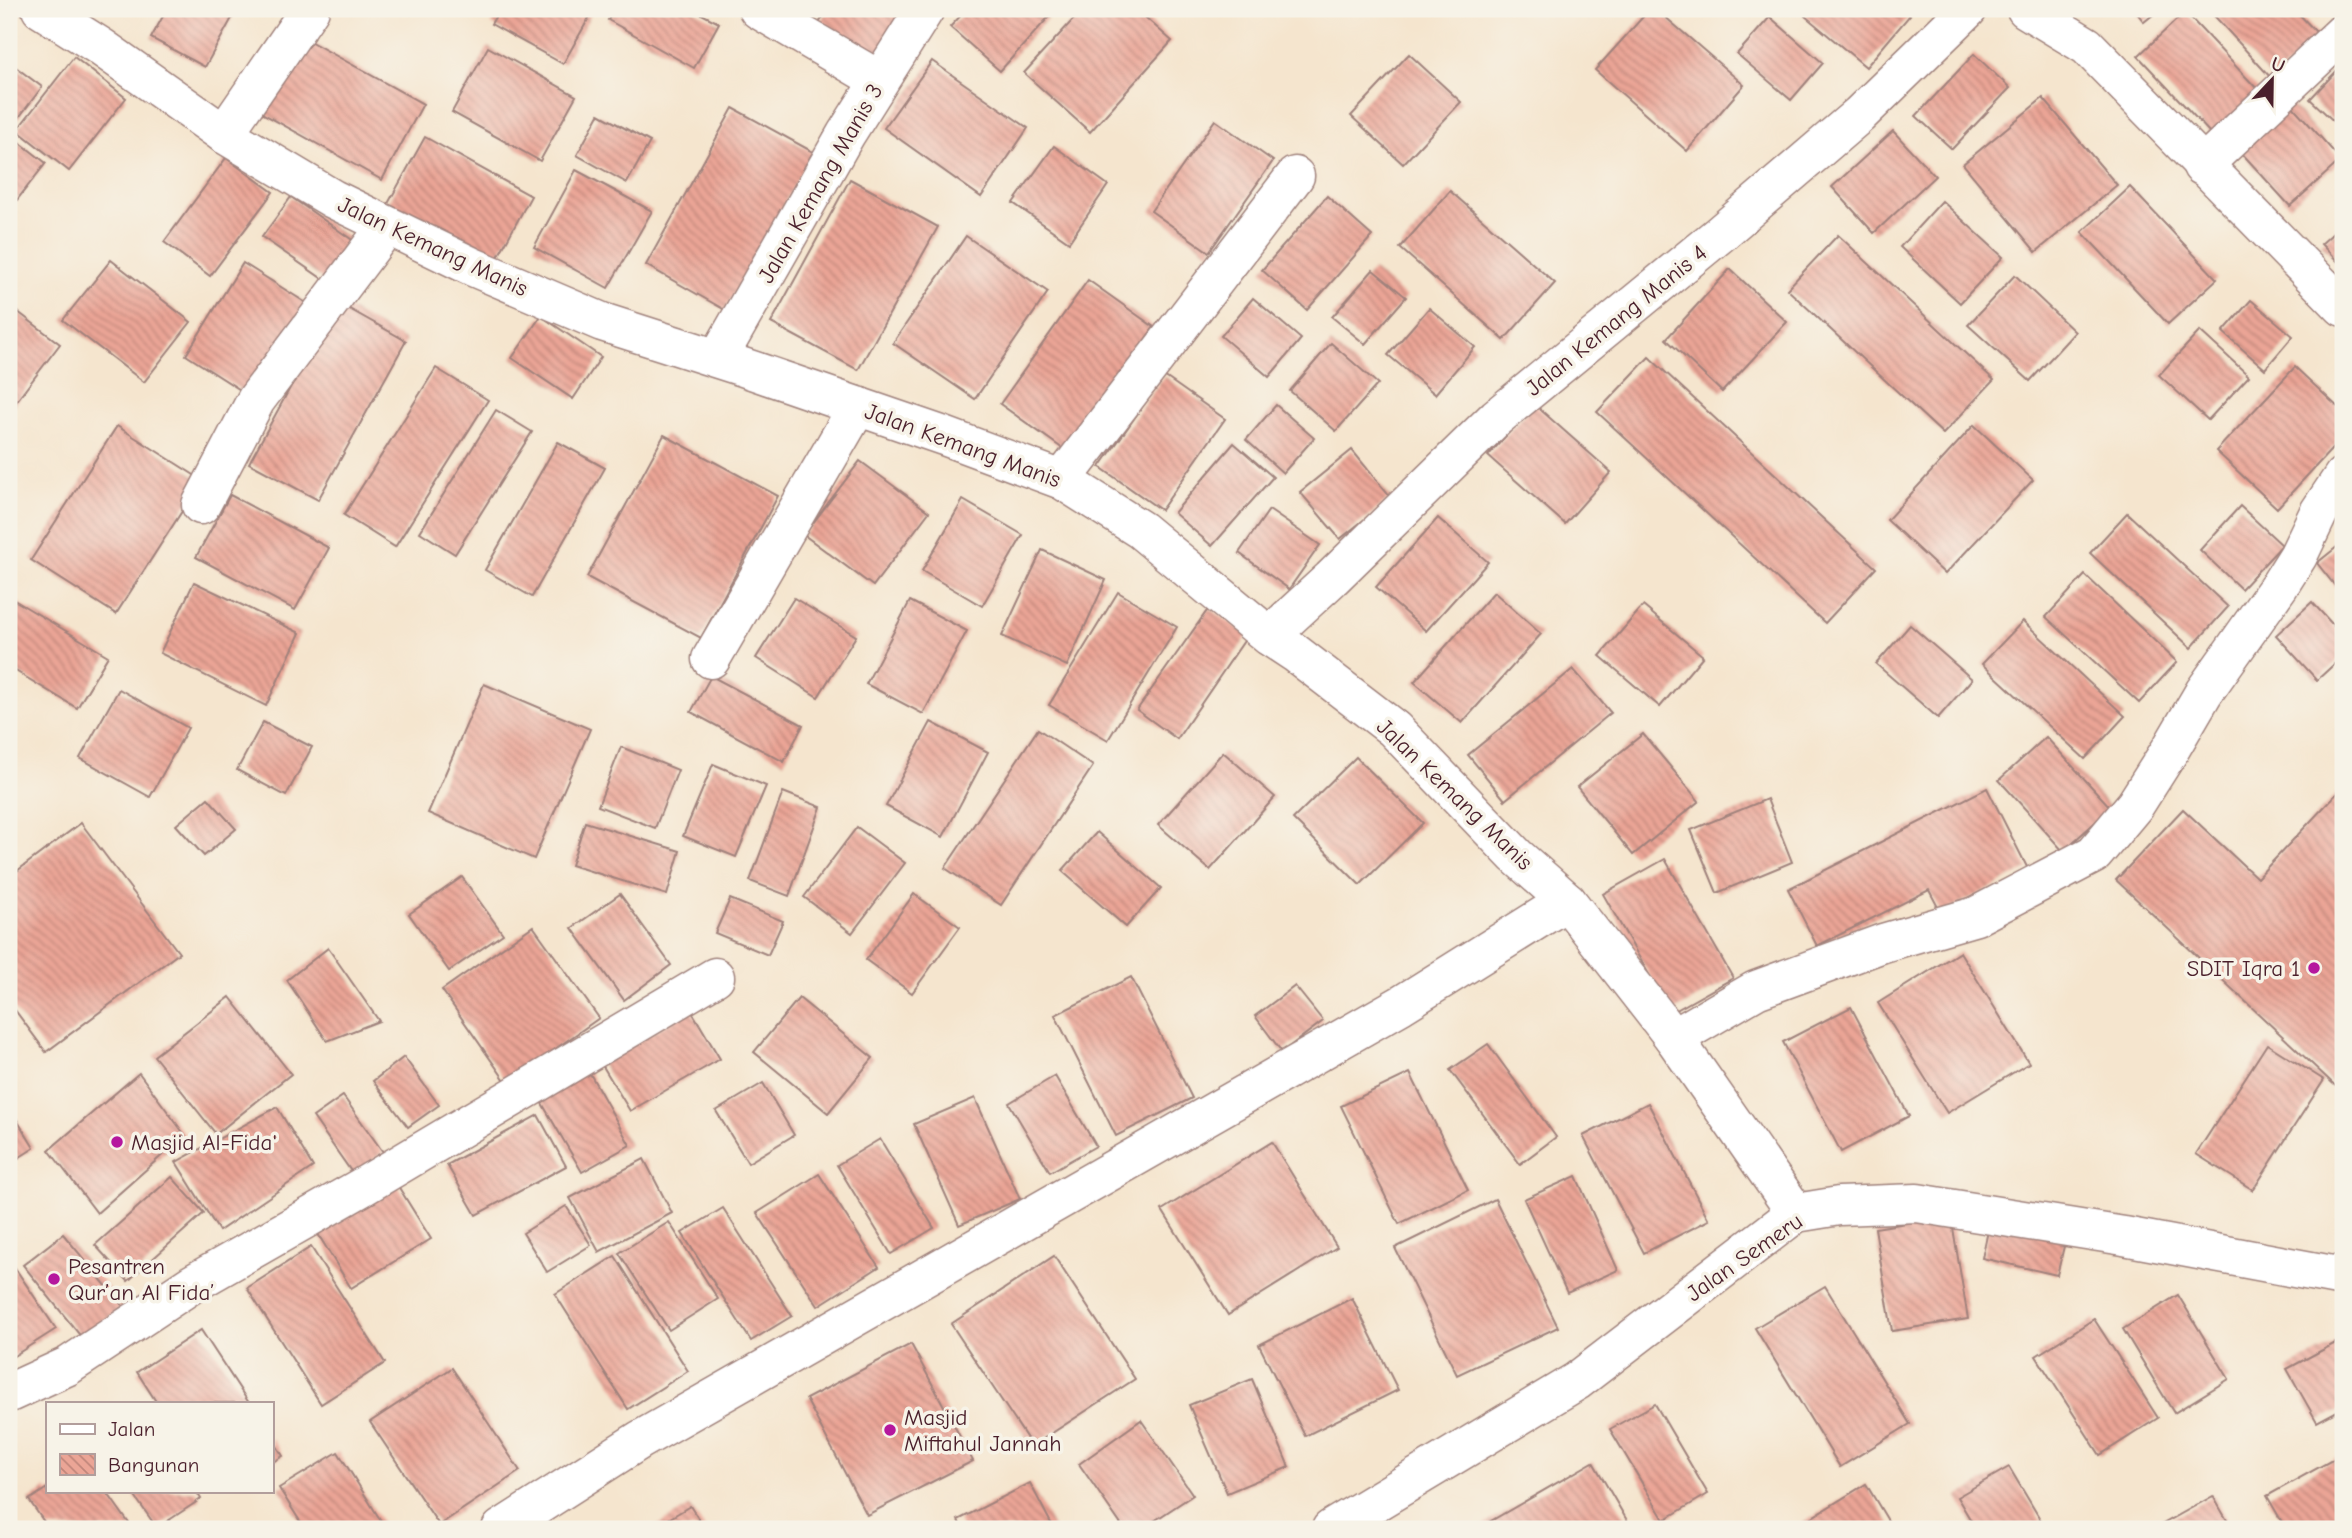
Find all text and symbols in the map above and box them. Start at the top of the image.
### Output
north arrow [2236,46,2306,116]
text: U [2268,53,2288,78]
street label: Jalan Kemang Manis 3 [752,79,889,288]
street label: Jalan Kemang Manis [334,191,532,302]
street label: Jalan Kemang Manis 4 [1520,239,1712,402]
street label: Jalan Kemang Manis [861,398,1064,493]
street label: Jalan Kemang Manis [1371,713,1538,876]
place label: SDIT Iqra 1 [2186,955,2300,982]
marker: SDIT Iqra 1 [2306,960,2322,976]
place label: Masjid Al-Fida' [131,1129,277,1156]
marker: Masjid Al-Fida' [109,1134,125,1150]
street label: Jalan Semeru [1681,1208,1807,1307]
place label: Pesantren Qur’an Al Fida’ [68,1253,215,1306]
marker: Pesantren Qur’an Al Fida’ [46,1271,62,1287]
legend [46,1402,273,1492]
place label: Masjid Miftahul Jannah [904,1404,1062,1457]
text: Jalan [108,1417,155,1441]
marker: Masjid Miftahul Jannah [882,1422,898,1438]
text: Bangunan [108,1453,199,1477]

